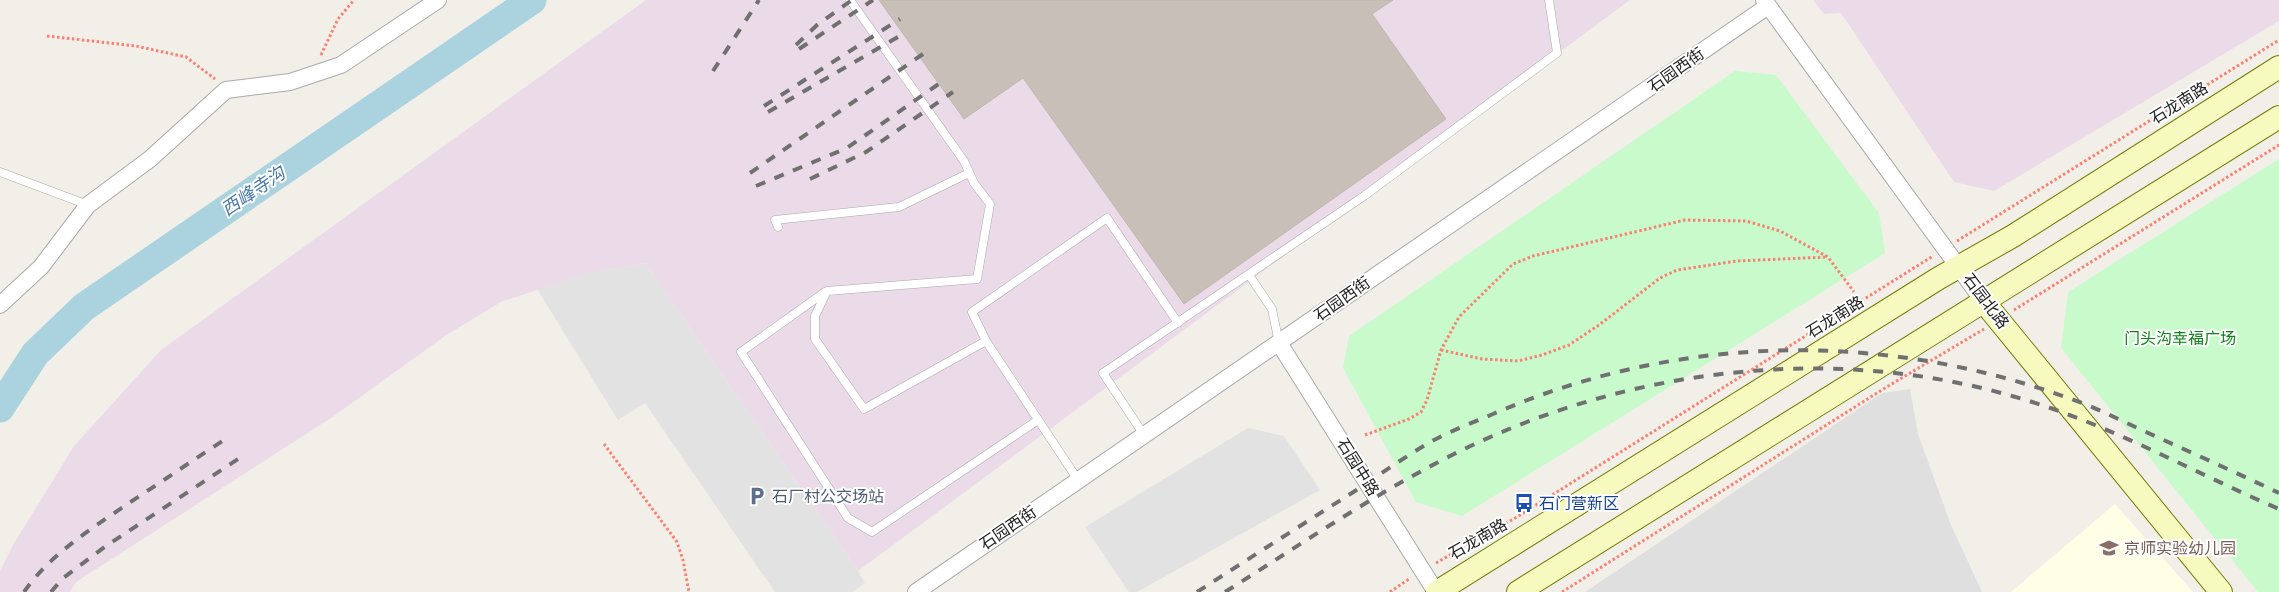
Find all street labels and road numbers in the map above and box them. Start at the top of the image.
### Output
street label: 石园西街 [1644,44,1708,96]
street label: 石龙南路 [2147,78,2211,128]
street label: 石园北路 [1959,270,2013,332]
street label: 石园西街 [1310,273,1374,325]
street label: 石龙南路 [1803,292,1867,342]
street label: 石园中路 [1333,435,1383,499]
street label: 石园西街 [976,502,1040,554]
street label: 石龙南路 [1446,515,1510,563]

